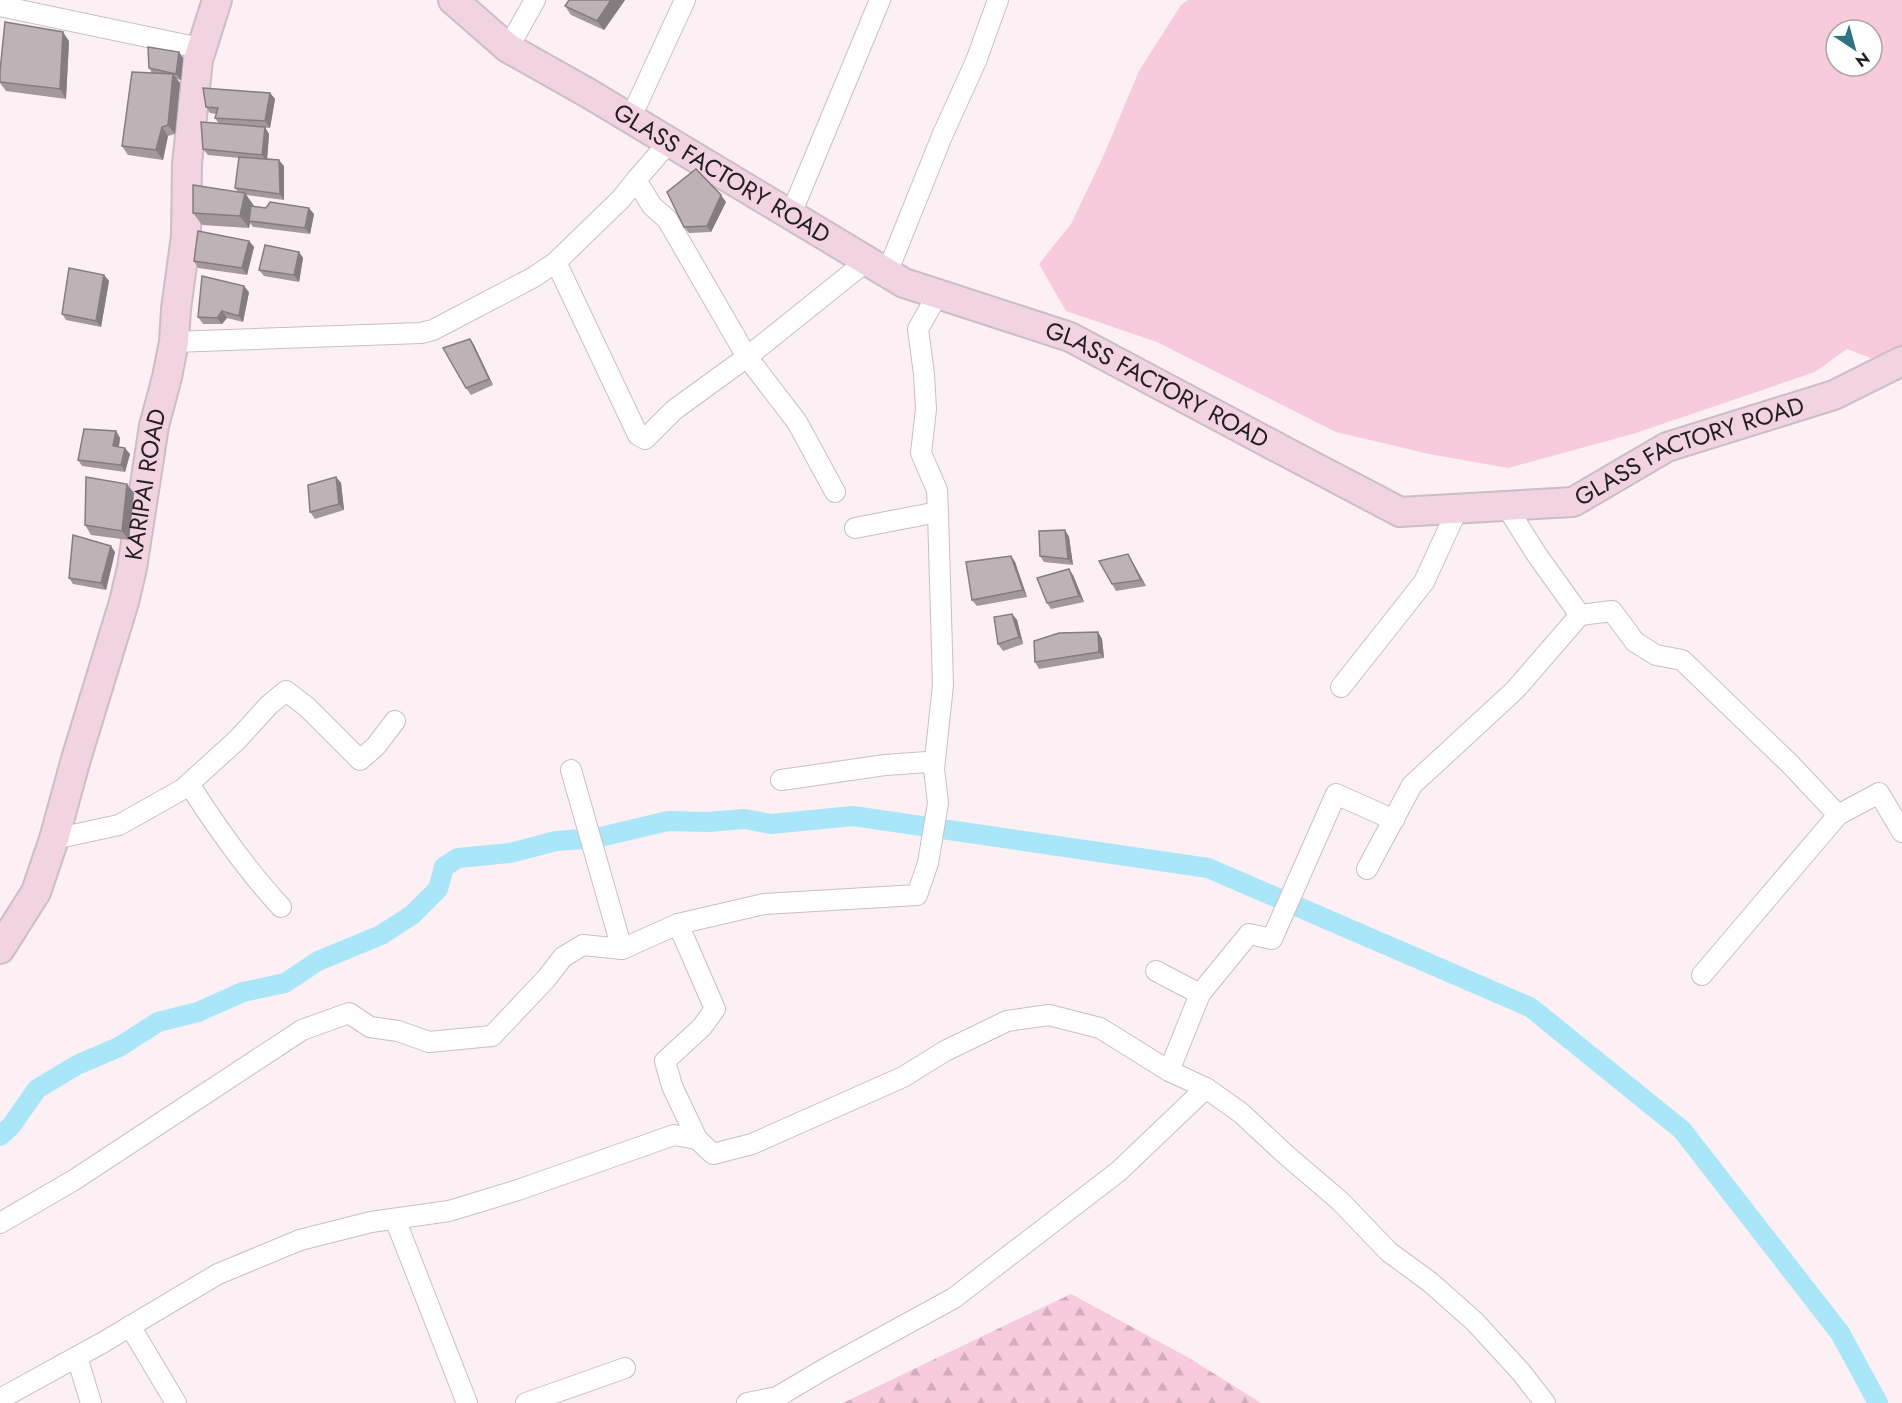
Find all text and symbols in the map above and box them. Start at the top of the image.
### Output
north arrow [1824,18,1884,78]
text: N [1851,47,1874,73]
street label: GLASS FACTORY ROAD [607,94,837,252]
street label: GLASS FACTORY ROAD [1041,312,1275,457]
street label: GLASS FACTORY ROAD [1568,387,1809,515]
street label: KARIPAI ROAD [115,405,175,563]

